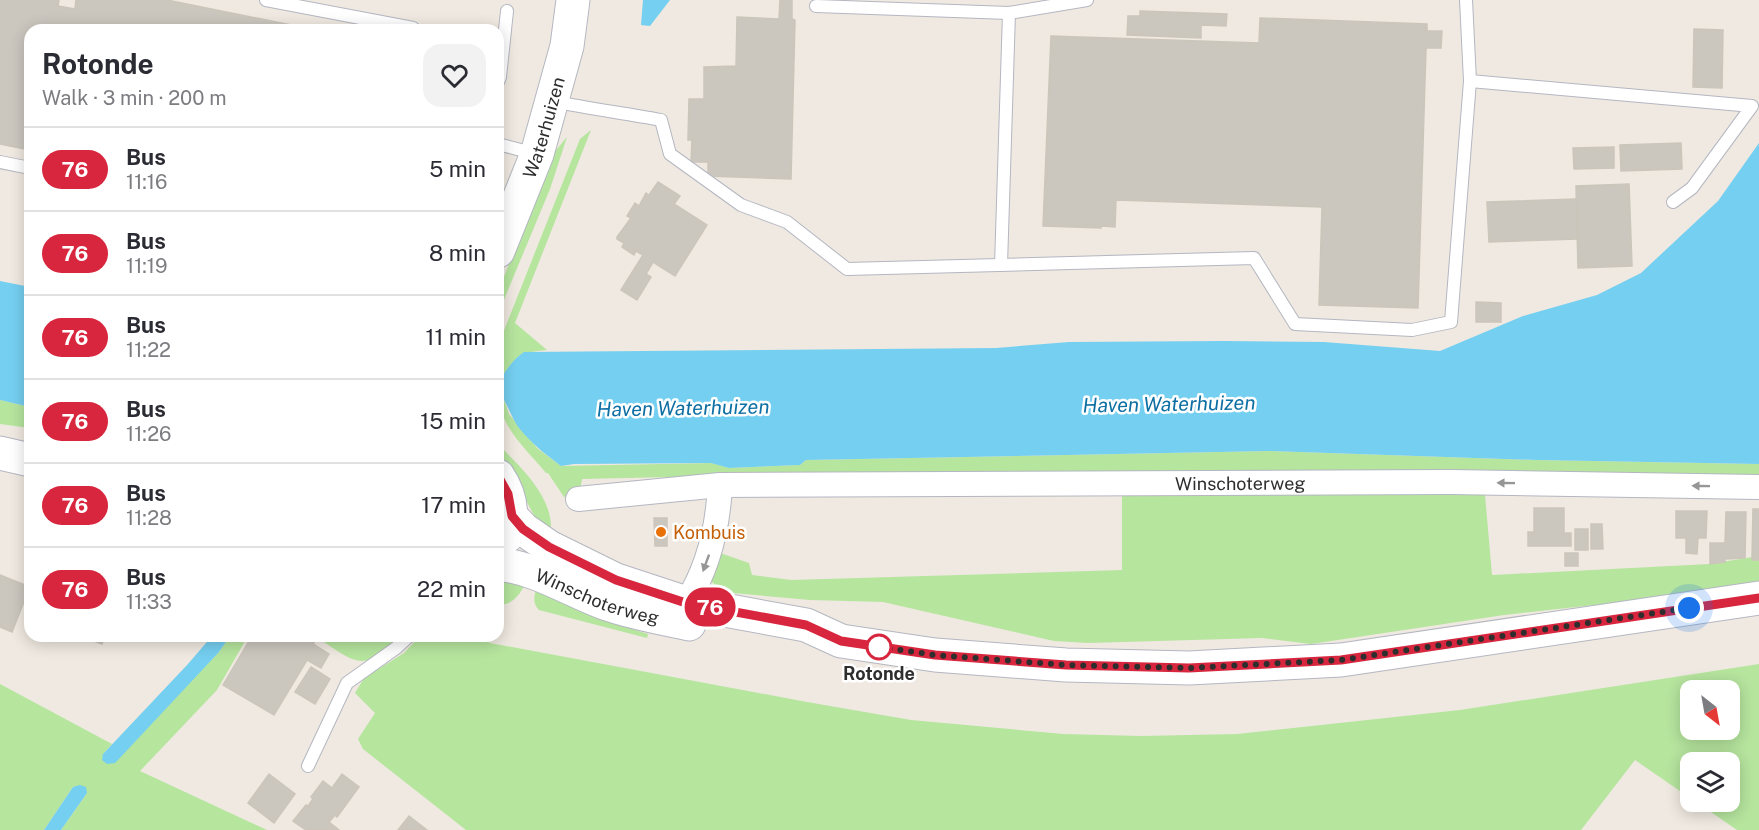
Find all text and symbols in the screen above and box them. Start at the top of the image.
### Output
button: heart [423,44,486,107]
text: Rotonde [42,47,154,80]
street label: Waterhuizen [518,74,568,181]
text: Walk · 3 min · 200 m [42,86,227,110]
text: Bus [126,144,166,170]
text: 5 min [429,156,486,182]
text: 76 [62,157,88,182]
text: 11:16 [126,170,167,194]
text: Bus [126,228,166,254]
text: 8 min [429,240,486,266]
text: 76 [62,241,88,266]
text: 11:19 [126,254,167,278]
text: Bus [126,312,166,338]
text: 11 min [425,324,486,350]
text: 76 [62,325,88,350]
text: 11:22 [126,338,171,362]
water label: Haven Waterhuizen [1082,390,1256,418]
water label: Haven Waterhuizen [596,394,770,422]
text: Bus [126,396,166,422]
text: 15 min [420,408,486,434]
text: 76 [62,409,88,434]
text: 11:26 [126,422,172,446]
street label: Winschoterweg [1175,472,1306,494]
one-way arrow [1496,478,1515,487]
text: Bus [126,480,166,506]
one-way arrow [1691,481,1710,491]
text: 17 min [421,492,486,518]
text: 76 [62,493,88,518]
text: 11:28 [126,506,172,530]
place label: Kombuis [673,522,745,543]
marker: Kombuis [654,525,668,539]
one-way arrow [701,554,711,572]
text: Bus [126,564,166,590]
street label: Winschoterweg [533,564,661,628]
text: 22 min [417,576,486,602]
text: 76 [62,577,88,602]
line badge: 76 [683,588,737,626]
text: 11:33 [126,590,172,614]
your location [1674,593,1704,623]
text: 76 [697,595,723,620]
marker: Rotonde [866,634,892,660]
place label: Rotonde [843,663,915,684]
north arrow [1680,680,1740,740]
map controls [1680,680,1740,812]
button: layers [1680,752,1740,812]

